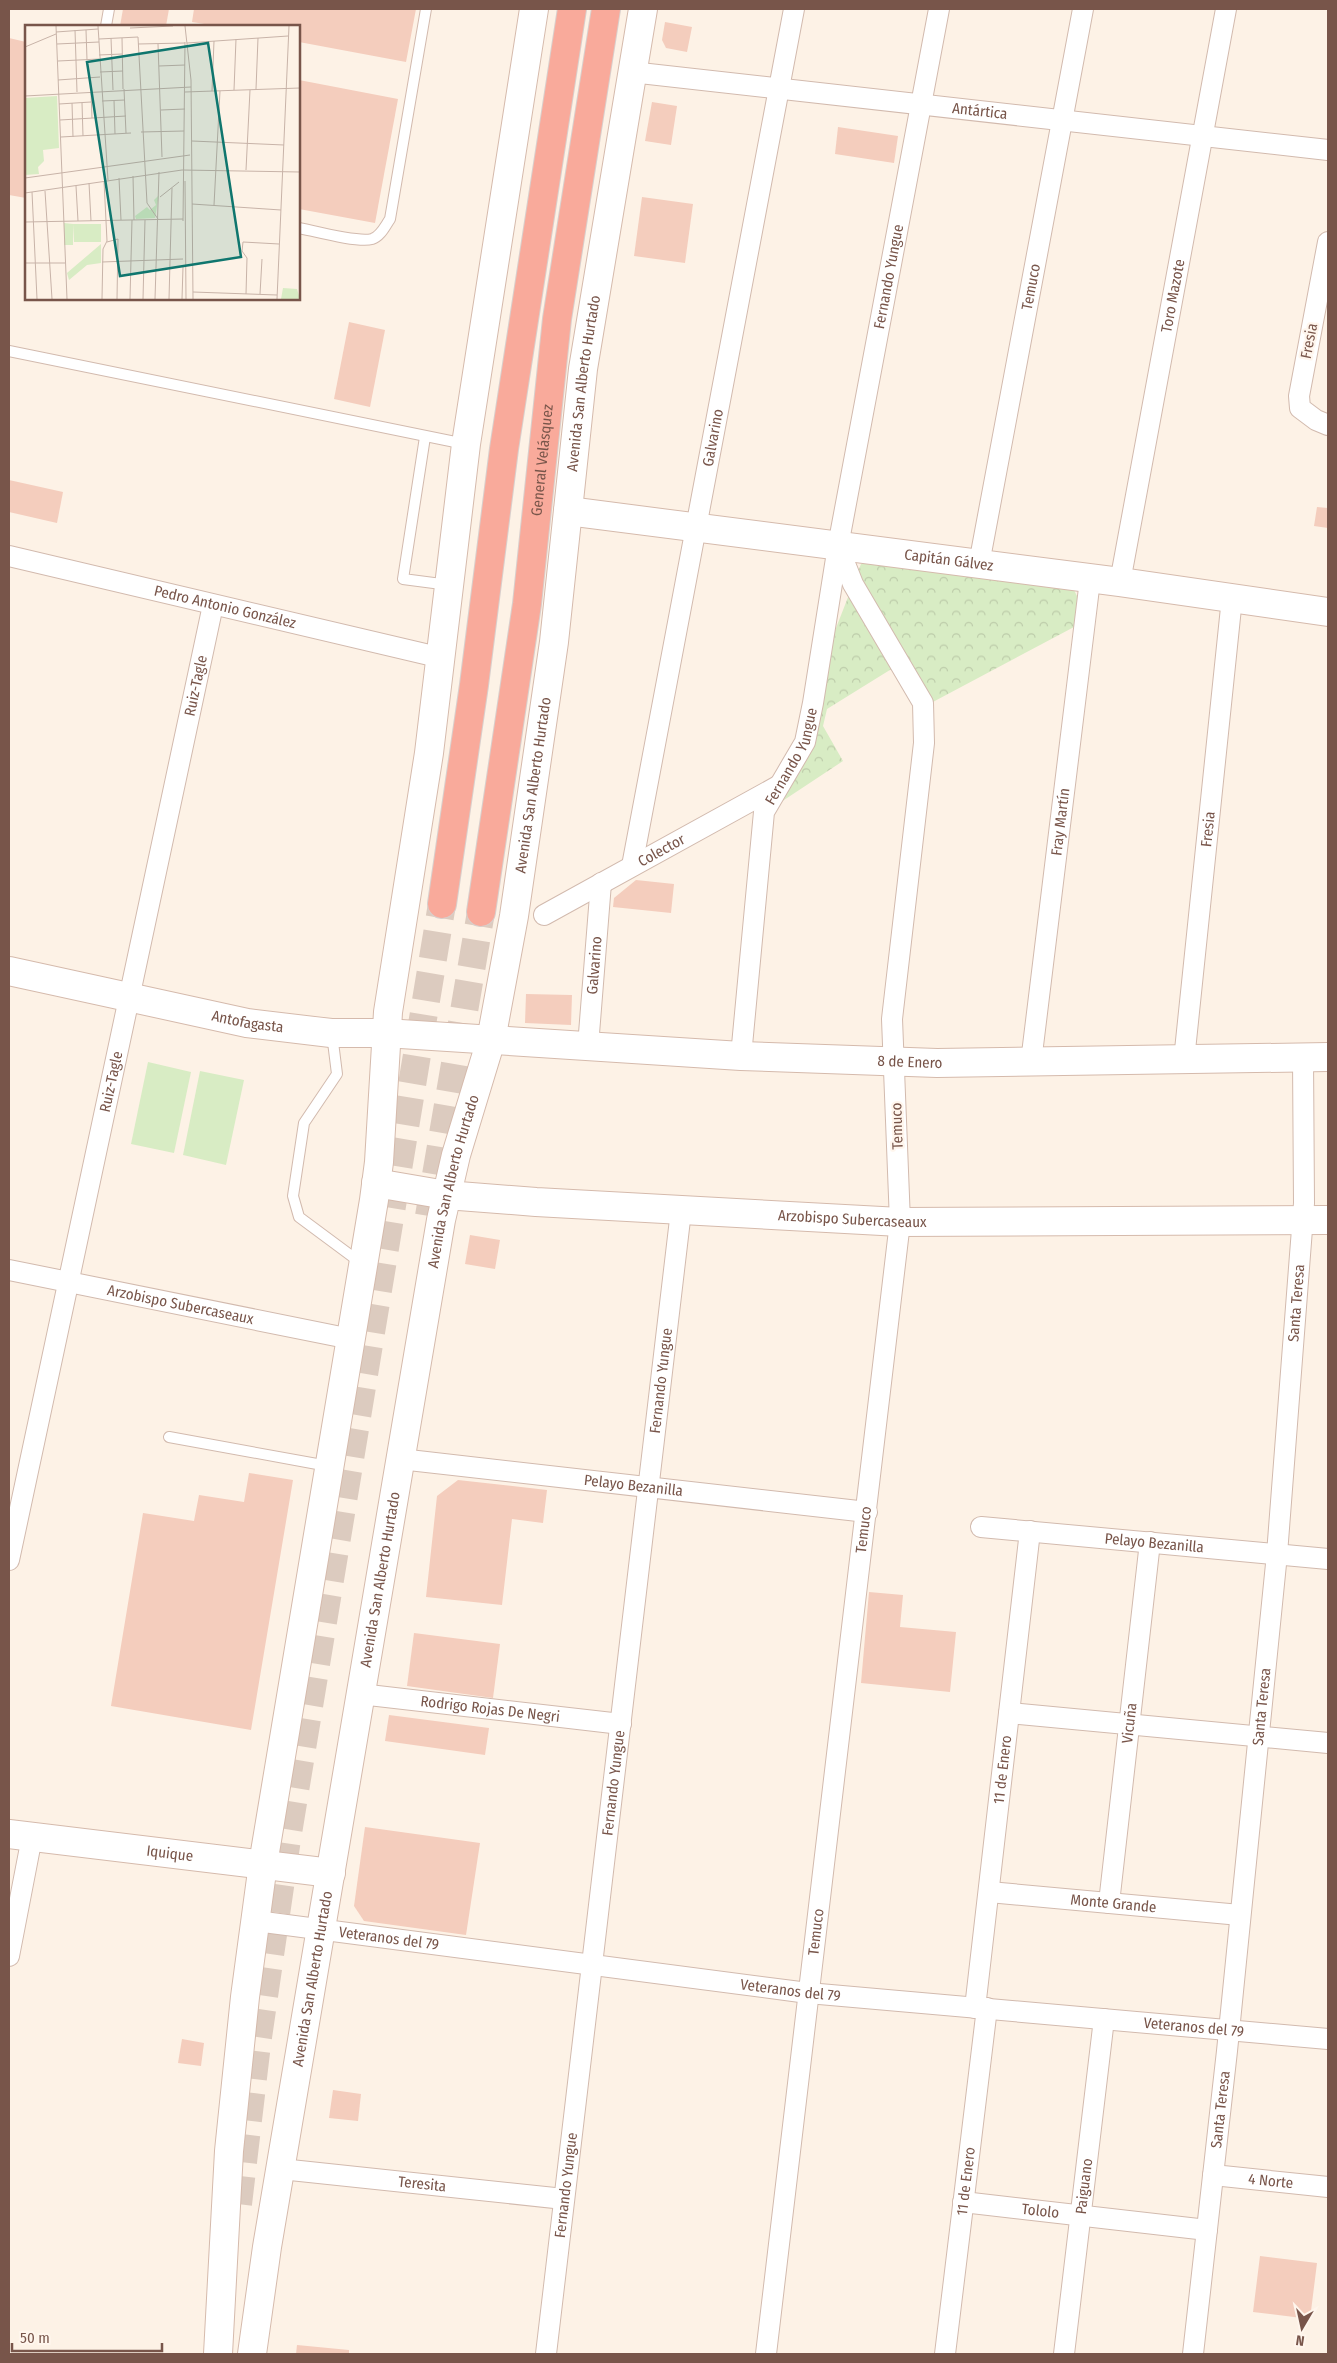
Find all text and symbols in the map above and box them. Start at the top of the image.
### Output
inset map [25,25,300,300]
street label: Antártica [951,99,1008,123]
street label: Fernando Yungue [870,223,907,330]
street label: Toro Mazote [1157,258,1189,334]
street label: Temuco [1018,262,1044,312]
street label: Avenida San Alberto Hurtado [563,294,604,472]
street label: Fresia [1297,322,1321,360]
street label: General Velásquez [527,403,557,517]
street label: Galvarino [699,407,727,468]
street label: Capitán Gálvez [903,545,995,575]
street label: Pedro Antonio González [152,582,298,632]
street label: Ruiz-Tagle [180,654,211,718]
street label: Avenida San Alberto Hurtado [511,696,555,874]
street label: Fernando Yungue [761,706,821,808]
street label: Fray Martín [1047,787,1073,857]
street label: Fresia [1197,810,1219,848]
street label: Colector [635,830,689,870]
street label: Galvarino [583,935,606,995]
street label: Antofagasta [210,1007,284,1036]
street label: Ruiz-Tagle [96,1050,126,1114]
street label: 8 de Enero [877,1052,943,1072]
street label: Avenida San Alberto Hurtado [424,1092,483,1269]
street label: Temuco [887,1102,907,1150]
street label: Arzobispo Subercaseaux [777,1206,927,1231]
street label: Santa Teresa [1284,1264,1308,1343]
street label: Arzobispo Subercaseaux [106,1281,256,1328]
street label: Fernando Yungue [646,1327,676,1434]
street label: Pelayo Bezanilla [583,1471,684,1500]
street label: Avenida San Alberto Hurtado [356,1490,404,1669]
street label: Temuco [852,1505,875,1554]
street label: Pelayo Bezanilla [1104,1529,1205,1557]
street label: Santa Teresa [1249,1667,1274,1746]
street label: Rodrigo Rojas De Negri [419,1692,561,1726]
street label: Vicuña [1118,1702,1141,1744]
street label: Fernando Yungue [598,1729,629,1837]
street label: 11 de Enero [990,1734,1015,1805]
street label: Iquique [145,1842,194,1865]
street label: Avenida San Alberto Hurtado [289,1890,336,2068]
street label: Monte Grande [1070,1891,1157,1916]
street label: Temuco [804,1907,828,1956]
street label: Veteranos del 79 [338,1923,440,1954]
street label: Veteranos del 79 [739,1975,841,2005]
street label: Veteranos del 79 [1143,2014,1245,2041]
street label: Santa Teresa [1207,2070,1234,2149]
street label: Fernando Yungue [551,2131,581,2239]
street label: 11 de Enero [953,2146,979,2217]
street label: Paiguano [1072,2157,1096,2215]
street label: 4 Norte [1247,2170,1294,2192]
street label: Teresita [397,2172,447,2195]
street label: Tololo [1021,2200,1060,2222]
north arrow [1277,2303,1327,2353]
scale bar [12,2320,162,2352]
text: 50 m [20,2329,50,2347]
text: N [1295,2331,1306,2349]

